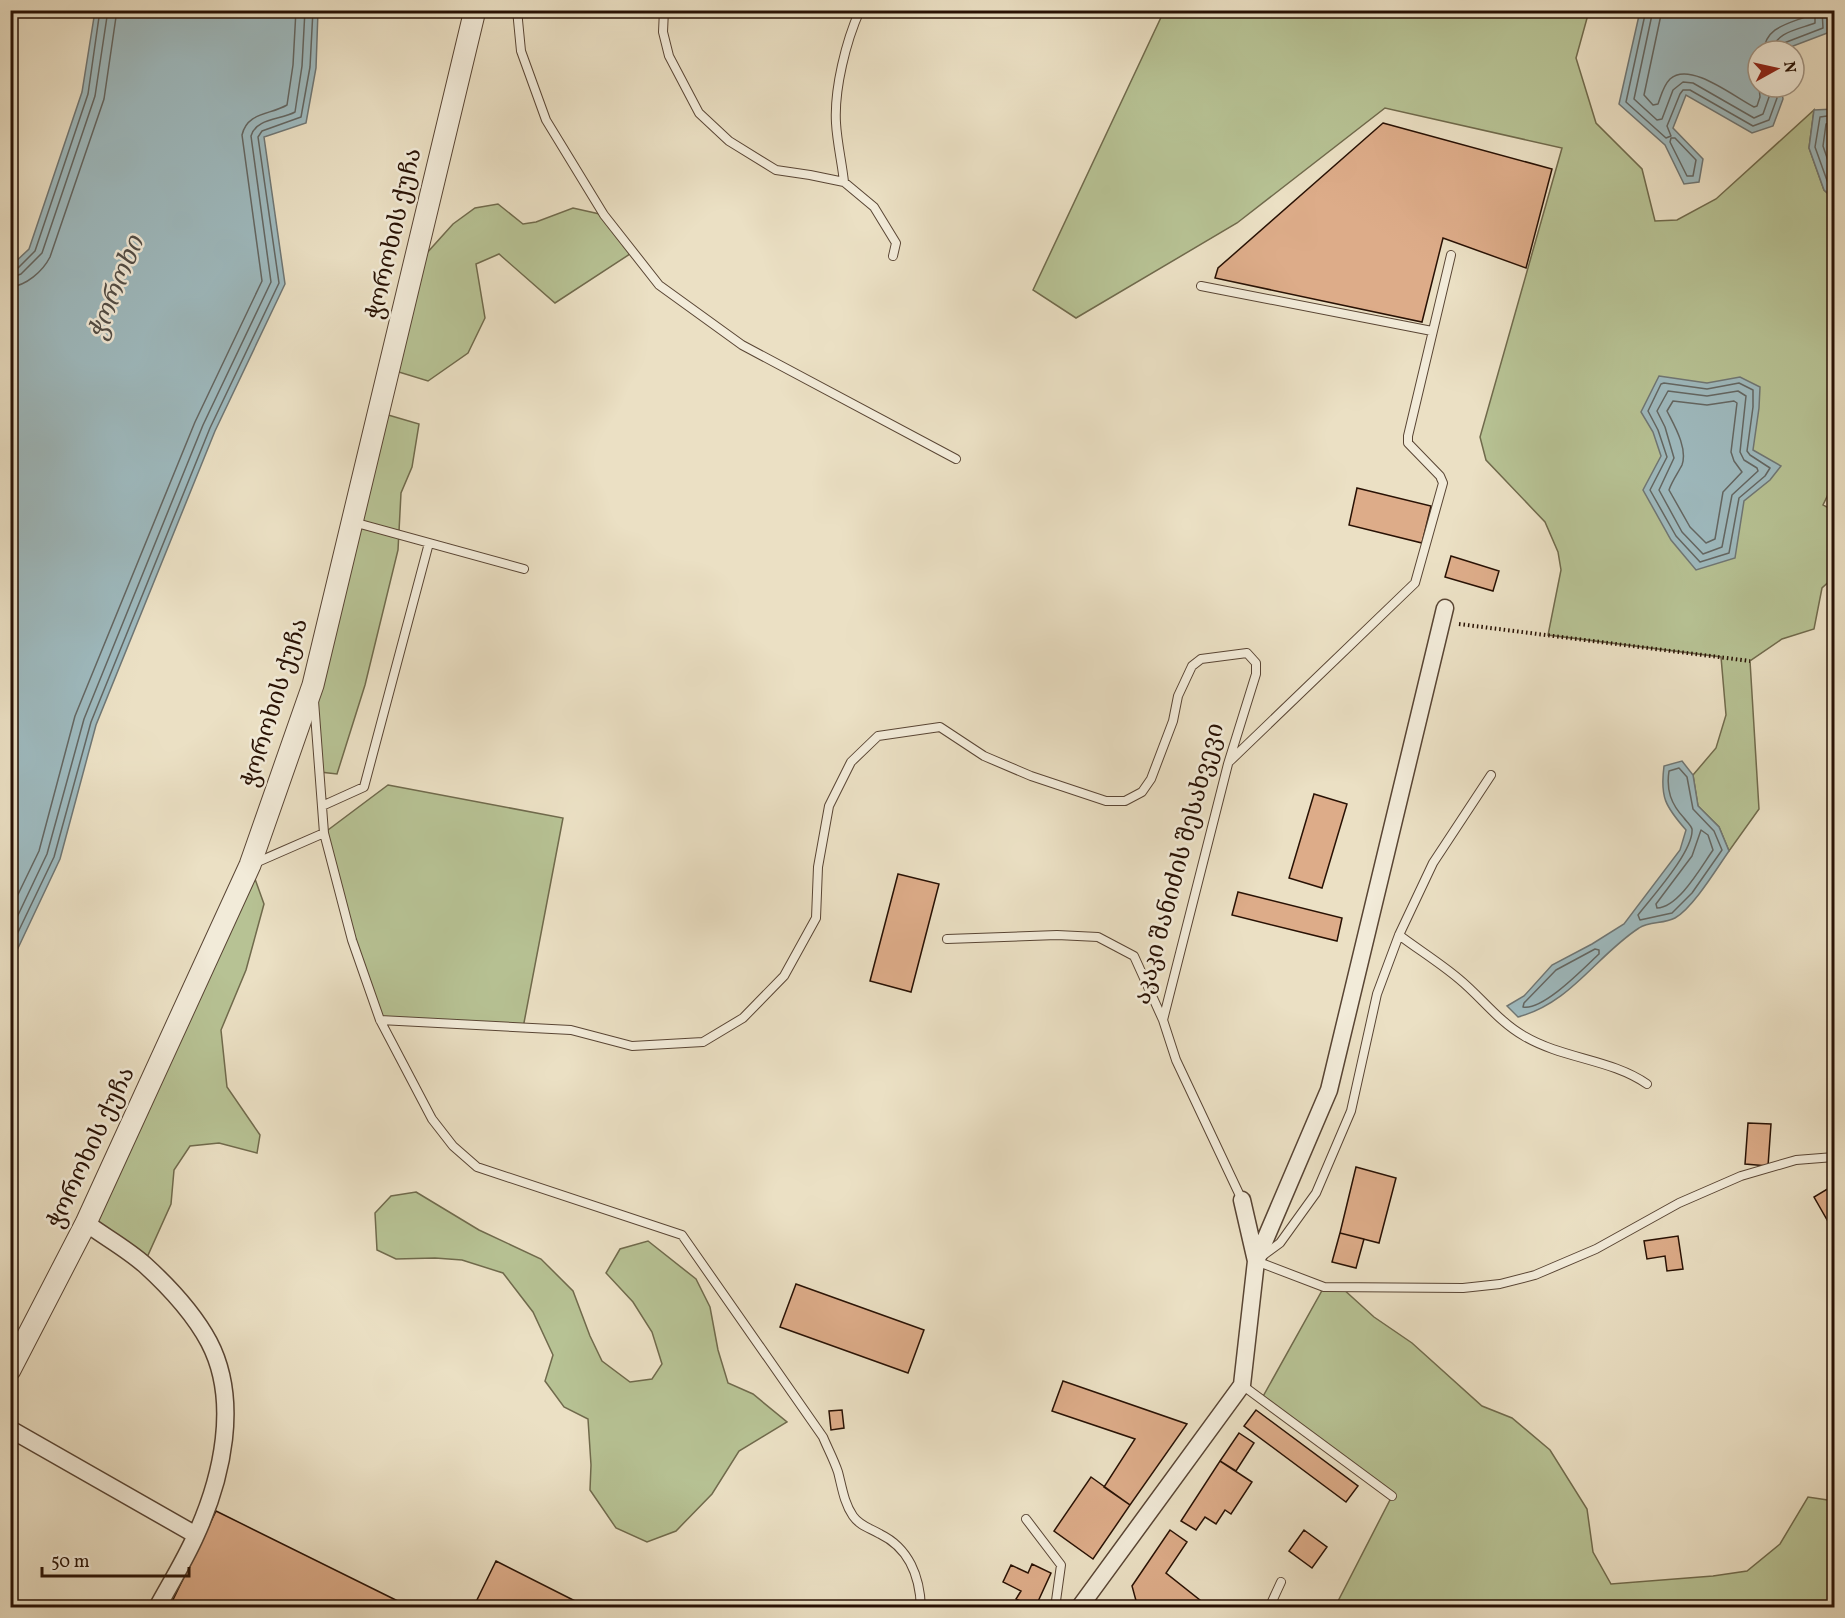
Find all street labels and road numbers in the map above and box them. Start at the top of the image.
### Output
street label: ჭოროხის ქუჩა [359,145,431,323]
street label: ჭოროხის ქუჩა [234,614,318,792]
street label: აკაკი შანიძის შესახვევი [1126,720,1234,1008]
street label: ჭოროხის ქუჩა [40,1062,144,1234]

